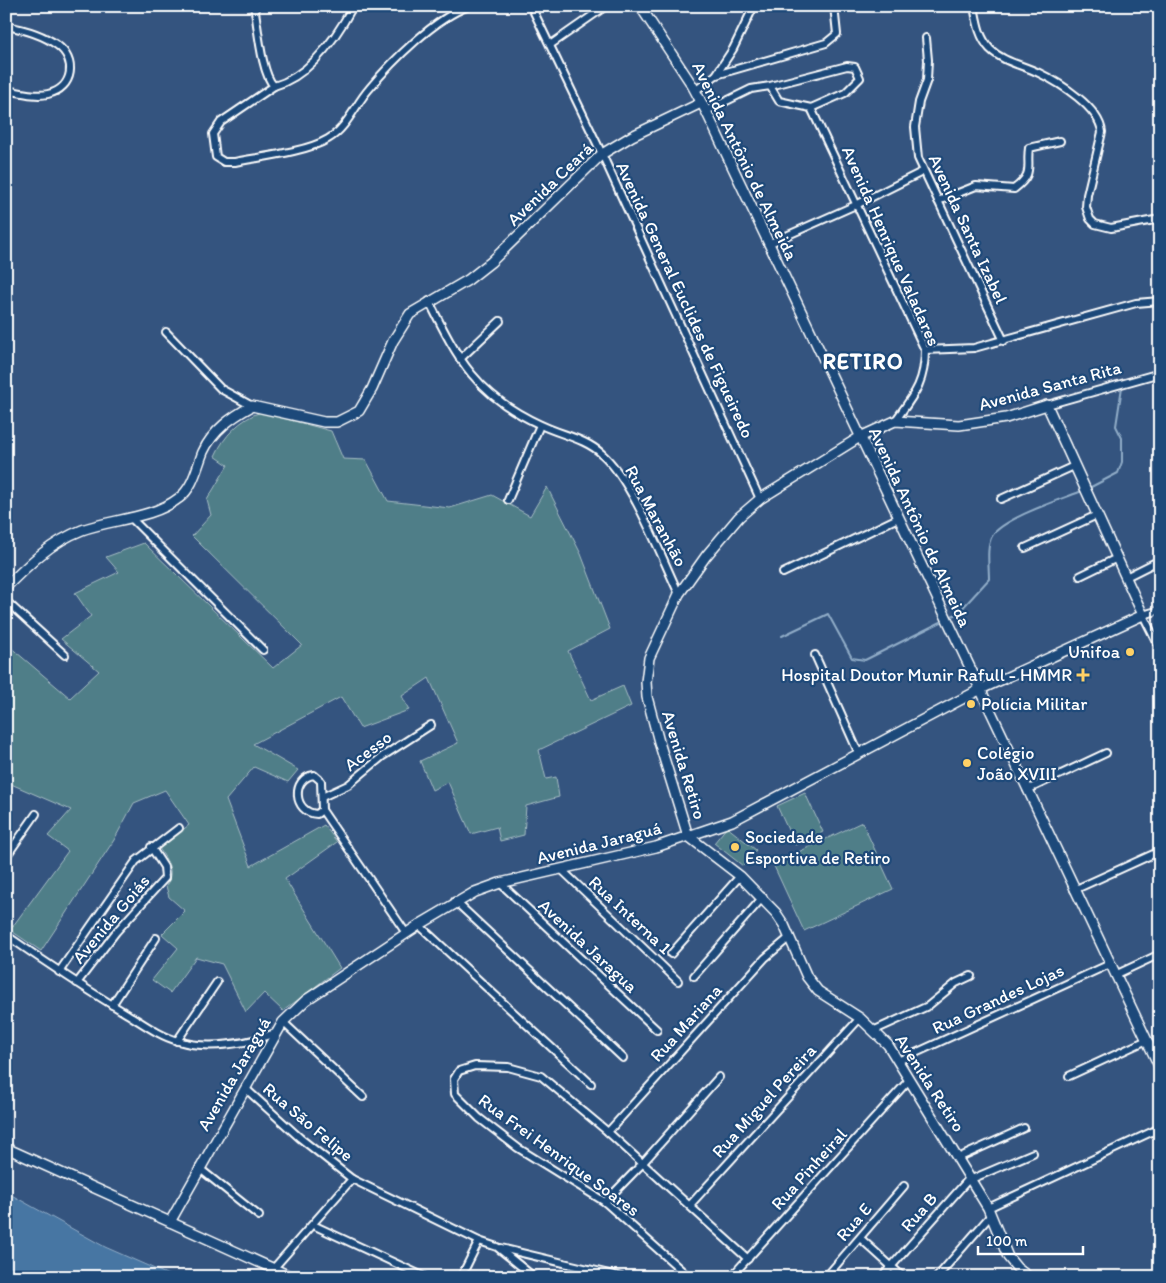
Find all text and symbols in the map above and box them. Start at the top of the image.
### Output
street label: Avenida Antônio de Almeida [687,58,803,264]
street label: Avenida Ceará [502,137,598,231]
street label: Avenida Henrique Valadares [837,143,945,349]
street label: Avenida Santa Izabel [924,151,1012,307]
street label: Avenida General Euclides de Figueiredo [611,158,759,442]
district label: RETIRO [822,348,904,375]
street label: Avenida Santa Rita [976,356,1124,416]
street label: Avenida Antônio de Almeida [864,424,976,631]
street label: Rua Maranhão [620,461,692,571]
place label: Unifoa [1068,641,1121,663]
marker: Unifoa [1124,646,1136,658]
place label: Hospital Doutor Munir Rafull - HMMR [781,664,1072,686]
marker: Hospital Doutor Munir Rafull - HMMR [1076,668,1090,682]
place label: Polícia Militar [981,693,1087,715]
marker: Polícia Militar [965,698,977,710]
street label: Avenida Retiro [657,708,711,822]
street label: Acesso [340,726,396,776]
place label: Colégio João XVIII [977,742,1057,785]
marker: Colégio João XVIII [961,757,973,769]
street label: Avenida Jaraguá [534,817,664,869]
place label: Sociedade Esportiva de Retiro [745,826,890,869]
marker: Sociedade Esportiva de Retiro [729,841,741,853]
street label: Avenida Goiás [67,870,155,968]
street label: Rua Interna 1 [584,871,676,959]
street label: Avenida Jaragua [534,894,643,998]
street label: Rua Grandes Lojas [929,959,1067,1039]
street label: Rua Mariana [645,979,727,1066]
street label: Avenida Jaraguá [193,1013,276,1135]
street label: Avenida Retiro [890,1030,970,1136]
street label: Rua Miguel Pereira [707,1039,821,1162]
street label: Rua São Felipe [258,1078,358,1166]
street label: Rua Frei Henrique Soares [474,1089,644,1221]
street label: Rua Pinheiral [766,1123,852,1215]
street label: Rua B [896,1188,942,1236]
street label: Rua E [831,1198,877,1246]
scale bar [978,1223,1084,1255]
text: 100 m [986,1232,1028,1250]

